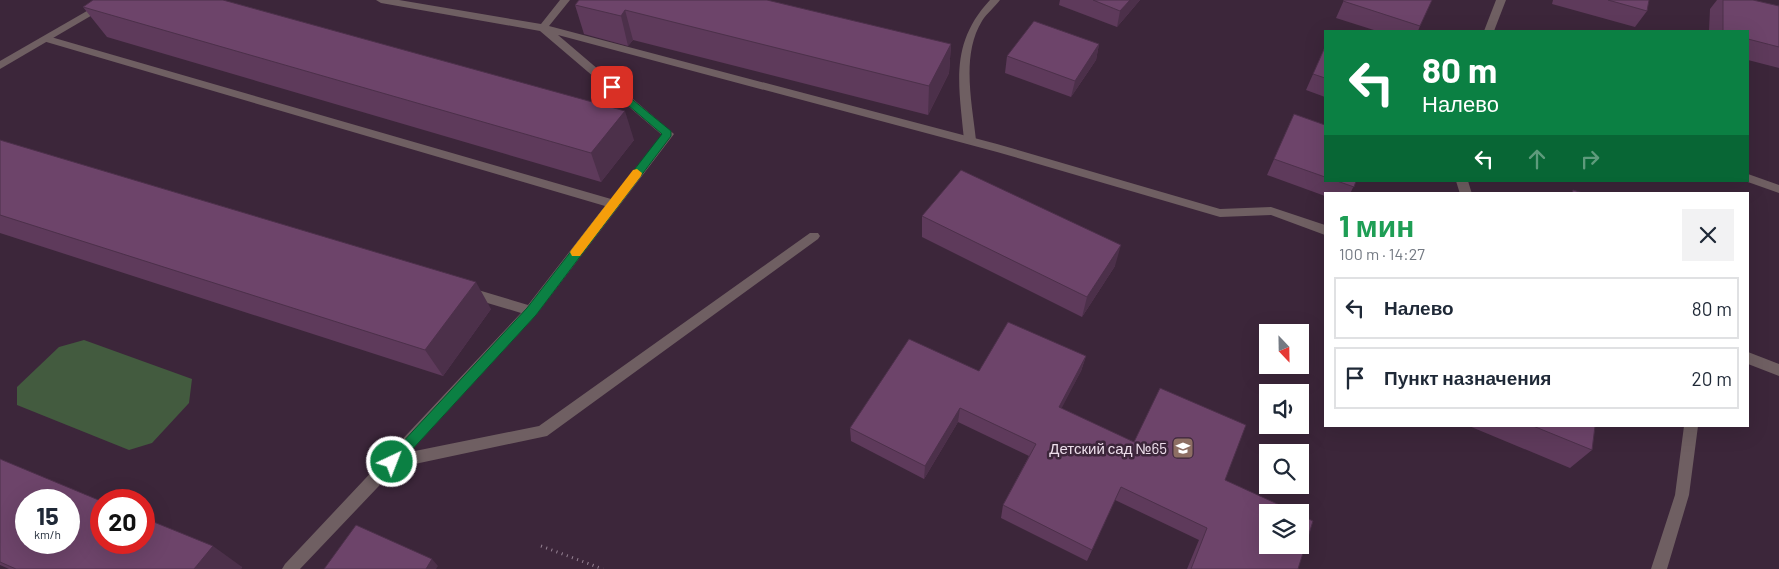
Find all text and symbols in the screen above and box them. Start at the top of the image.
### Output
text: 80 m [1422,48,1497,90]
icon: left [1339,50,1404,115]
pin [591,66,633,108]
icon: arrive [598,73,626,101]
text: Налево [1422,90,1499,116]
icon: left [1470,145,1498,173]
icon: ahead [1523,145,1551,173]
icon: right [1576,145,1604,173]
text: 1 мин [1339,207,1414,243]
button: close [1682,209,1734,261]
text: 100 m · 14:27 [1339,244,1425,263]
icon: left [1341,294,1369,322]
text: Налево [1384,296,1454,319]
text: 80 m [1692,297,1732,320]
north arrow [1259,324,1309,374]
map controls [1259,324,1309,554]
icon: arrive [1341,364,1369,392]
text: Пункт назначения [1384,366,1551,389]
text: 20 m [1692,367,1732,390]
button: sound [1259,384,1309,434]
position arrow [365,435,417,487]
school or university icon: Детский сад №65 [1171,436,1195,460]
place label: Детский сад №65 [1049,439,1167,457]
button: search [1259,444,1309,494]
speed limit sign: 20 [90,489,155,554]
text: 15 [36,500,59,530]
button: layers [1259,504,1309,554]
text: km/h [34,527,61,541]

